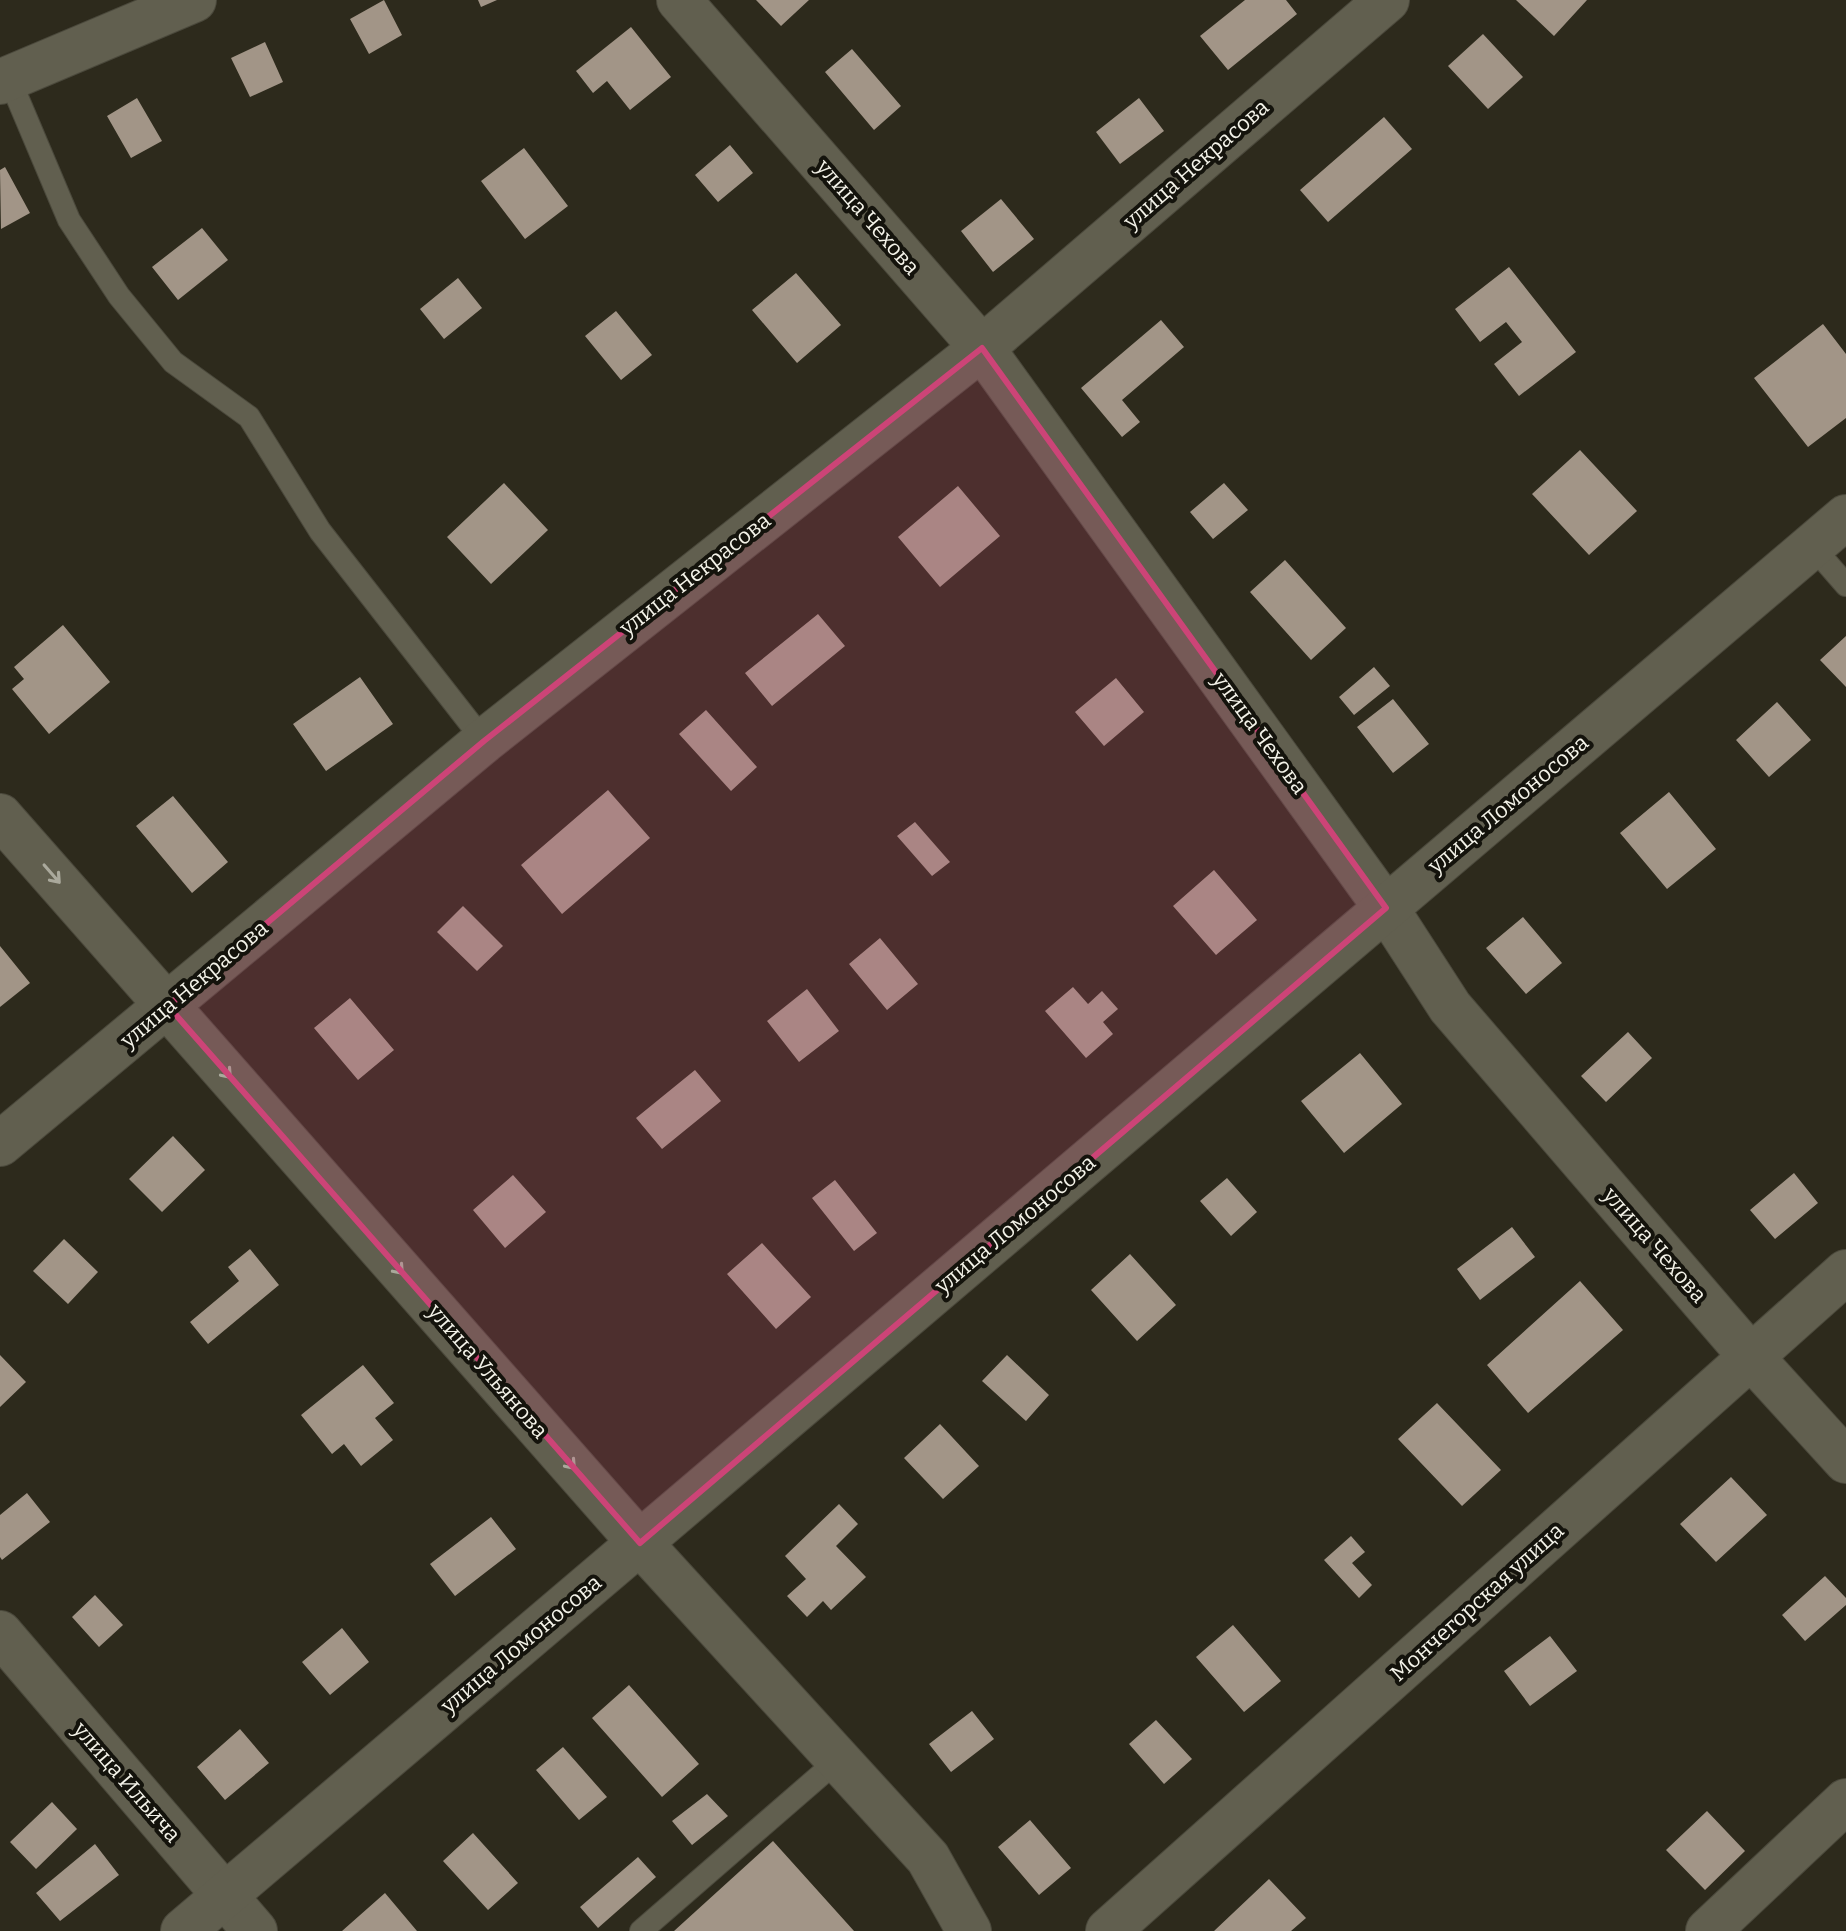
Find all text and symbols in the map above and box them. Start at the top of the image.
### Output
street label: улица Некрасова [1117,93,1274,235]
street label: улица Чехова [810,153,925,280]
street label: улица Некрасова [613,507,776,642]
street label: улица Чехова [1206,666,1313,799]
street label: улица Ломоносова [1421,729,1594,880]
one-way arrow [42,864,60,884]
street label: улица Некрасова [114,914,273,1054]
one-way arrow [214,1059,232,1079]
street label: улица Ломоносова [928,1149,1101,1300]
street label: улица Чехова [1597,1181,1712,1308]
one-way arrow [386,1254,404,1274]
street label: улица Ульянова [421,1297,554,1444]
one-way arrow [557,1450,575,1470]
street label: Мончегорская улица [1385,1517,1569,1687]
street label: улица Ломоносова [434,1569,607,1720]
street label: улица Ильича [67,1716,187,1848]

